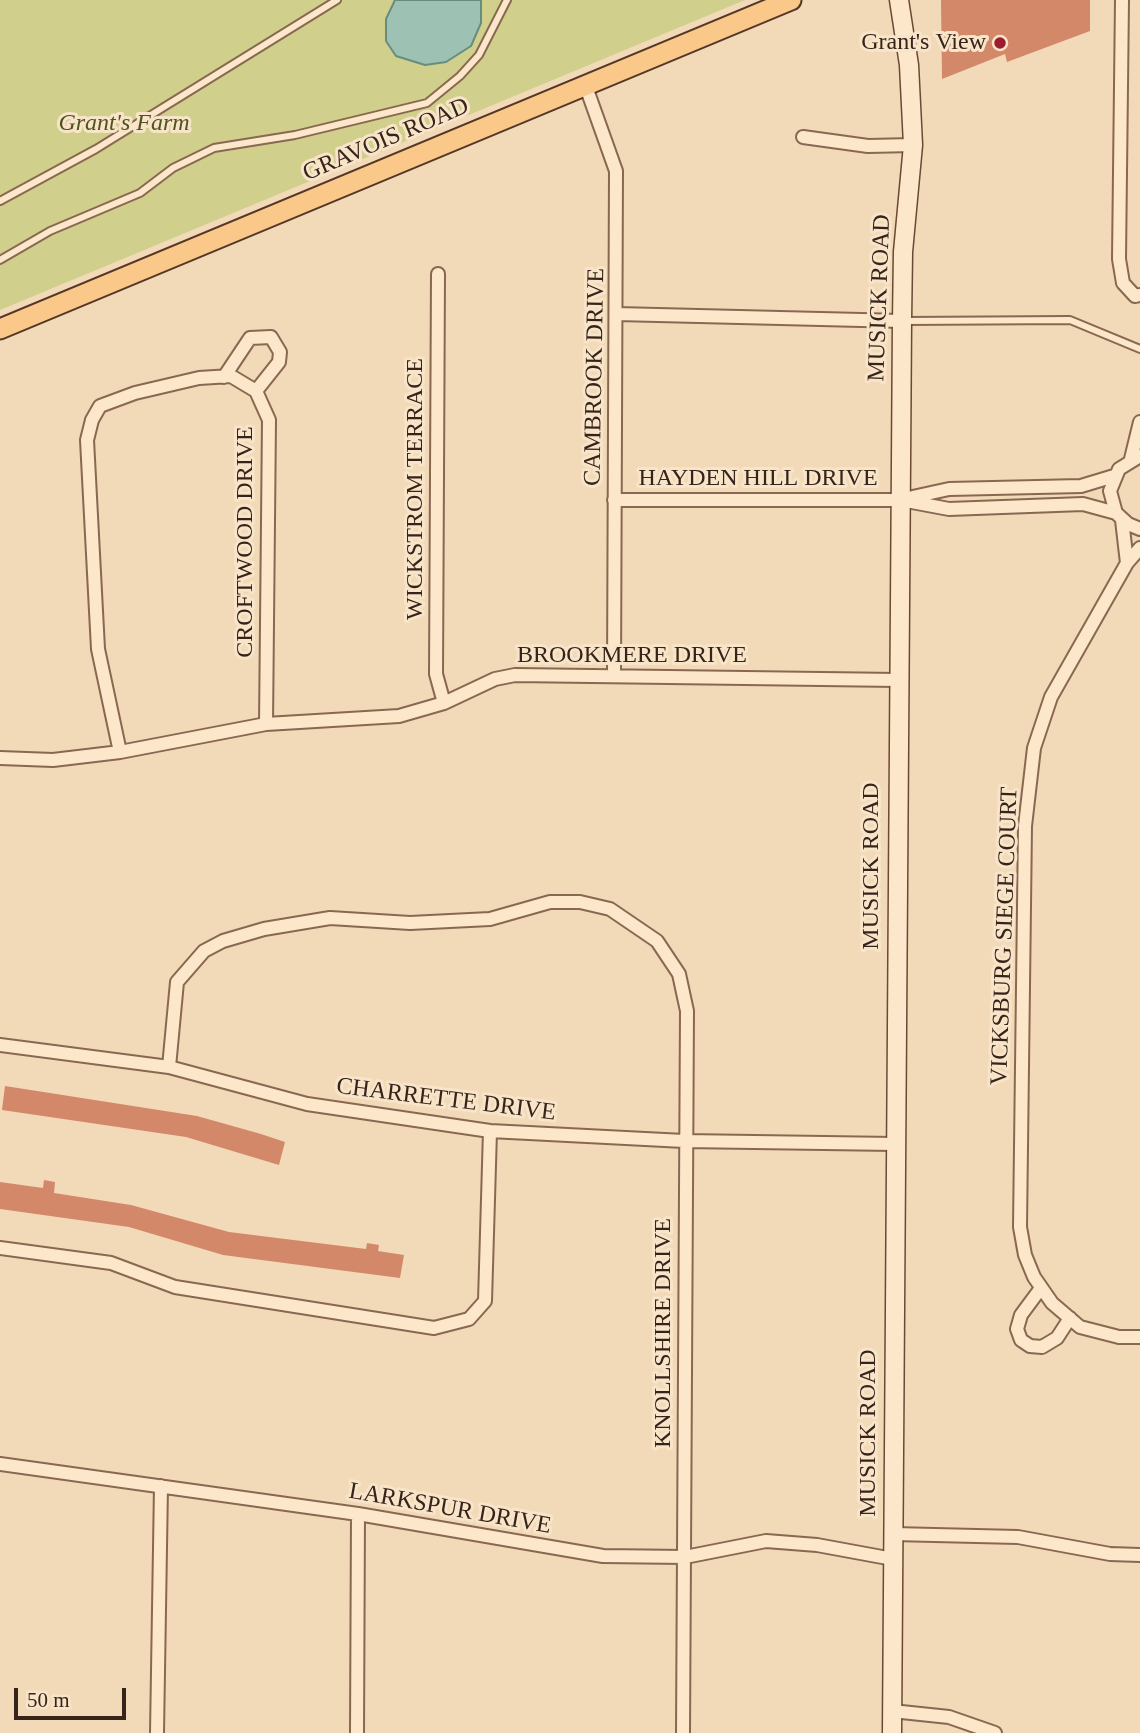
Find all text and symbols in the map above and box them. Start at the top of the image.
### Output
place label: Grant's View [861,29,986,57]
marker: Grant's View [992,35,1008,51]
street label: GRAVOIS ROAD [299,92,473,188]
park label: Grant's Farm [58,110,190,138]
street label: MUSICK ROAD [863,214,897,382]
street label: CAMBROOK DRIVE [579,268,611,486]
street label: WICKSTROM TERRACE [402,358,430,620]
street label: CROFTWOOD DRIVE [232,426,260,658]
street label: HAYDEN HILL DRIVE [638,465,878,493]
street label: BROOKMERE DRIVE [517,642,747,670]
street label: MUSICK ROAD [858,782,886,950]
street label: VICKSBURG SIEGE COURT [985,786,1025,1086]
street label: CHARRETTE DRIVE [335,1072,557,1128]
street label: KNOLLSHIRE DRIVE [650,1218,678,1448]
street label: MUSICK ROAD [855,1349,883,1517]
street label: LARKSPUR DRIVE [347,1477,553,1541]
scale bar [18,1674,130,1718]
text: 50 m [27,1688,70,1712]

